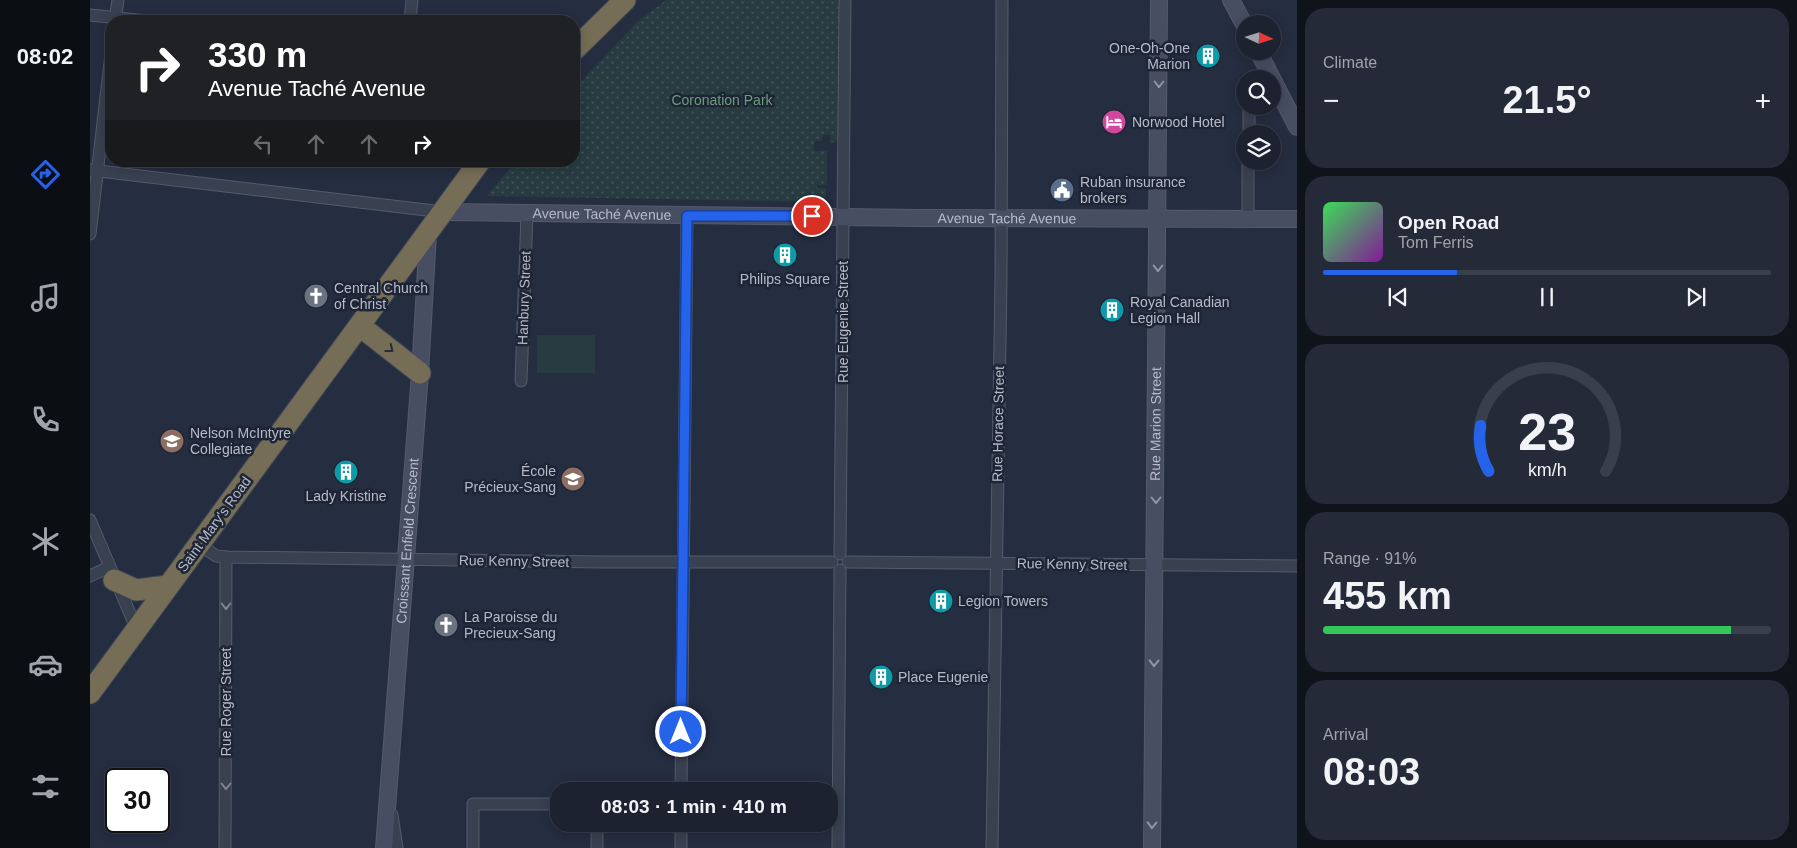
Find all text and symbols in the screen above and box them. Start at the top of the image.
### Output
north arrow [1236,15,1281,60]
map controls [1236,15,1281,170]
icon: right [125,35,190,100]
text: 330 m [208,35,307,74]
place label: One-Oh-One Marion [1109,40,1190,72]
building icon: One-Oh-One Marion [1195,43,1221,69]
text: 08:02 [17,44,73,69]
text: Climate [1323,54,1377,71]
button: search [1236,70,1281,115]
text: Avenue Taché Avenue [208,76,426,101]
text: 21.5° [1502,79,1592,121]
one-way arrow [1154,80,1164,88]
text: − [1323,85,1339,116]
text: + [1755,85,1771,116]
park label: Coronation Park [671,92,774,108]
hotel icon: Norwood Hotel [1101,109,1127,135]
place label: Norwood Hotel [1132,114,1225,130]
button: layers [1236,125,1281,170]
icon: left [249,130,277,158]
icon: ahead [302,130,330,158]
icon: ahead [355,130,383,158]
icon: right [408,130,436,158]
icon: directions [28,157,63,192]
place label: Ruban insurance brokers [1080,174,1186,206]
public building icon: Ruban insurance brokers [1049,177,1075,203]
pin [791,195,833,237]
icon: arrive [798,202,826,230]
street label: Avenue Taché Avenue [533,205,672,223]
street label: Avenue Taché Avenue [938,210,1077,226]
text: Open Road [1398,212,1499,233]
text: Tom Ferris [1398,234,1474,251]
building icon: Philips Square [772,242,798,268]
street label: Hanbury Street [514,251,534,345]
street label: Rue Eugenie Street [835,261,851,383]
one-way arrow [1153,264,1163,272]
place label: Philips Square [740,271,830,287]
icon: music [28,280,63,315]
place label: Central Church of Christ [334,280,428,312]
church icon: Central Church of Christ [303,283,329,309]
icon: previous [1384,283,1412,311]
icon: pause [1533,283,1561,311]
icon: next [1682,283,1710,311]
place label: Royal Canadian Legion Hall [1130,294,1230,326]
building icon: Royal Canadian Legion Hall [1099,297,1125,323]
one-way arrow [384,344,393,352]
street label: Rue Horace Street [989,366,1007,482]
street label: Rue Marion Street [1147,367,1164,481]
icon: phone [28,402,63,437]
text: 23 [1518,403,1576,461]
place label: Nelson McIntyre Collegiate [190,425,291,457]
school or university icon: Nelson McIntyre Collegiate [159,428,185,454]
street label: Croissant Enfield Crescent [393,457,422,624]
building icon: Lady Kristine [333,459,359,485]
text: km/h [1528,460,1566,480]
place label: École Précieux-Sang [464,463,556,495]
school or university icon: École Précieux-Sang [560,466,586,492]
street label: Saint Mary's Road [174,473,254,575]
place label: Lady Kristine [306,488,387,504]
one-way arrow [1151,497,1161,505]
icon: climate [28,524,63,559]
text: Range · 91% [1323,550,1416,567]
street label: Rue Kenny Street [459,552,569,570]
street label: Rue Kenny Street [1017,555,1127,573]
text: 455 km [1323,575,1452,617]
building icon: Legion Towers [928,588,954,614]
place label: Legion Towers [958,593,1048,609]
one-way arrow [221,602,231,610]
place label: La Paroisse du Precieux-Sang [464,609,557,641]
church icon: La Paroisse du Precieux-Sang [433,612,459,638]
icon: car [28,647,63,682]
street label: Rue Roger Street [218,647,234,756]
one-way arrow [1149,660,1159,667]
building icon: Place Eugenie [868,664,894,690]
place label: Place Eugenie [898,669,989,685]
position arrow [654,705,706,757]
text: Arrival [1323,726,1368,743]
text: 08:03 [1323,751,1420,793]
speed limit sign: 30 [105,768,170,833]
icon: filters [28,769,63,804]
one-way arrow [221,782,231,790]
text: 08:03 · 1 min · 410 m [601,796,787,817]
one-way arrow [1147,822,1157,830]

